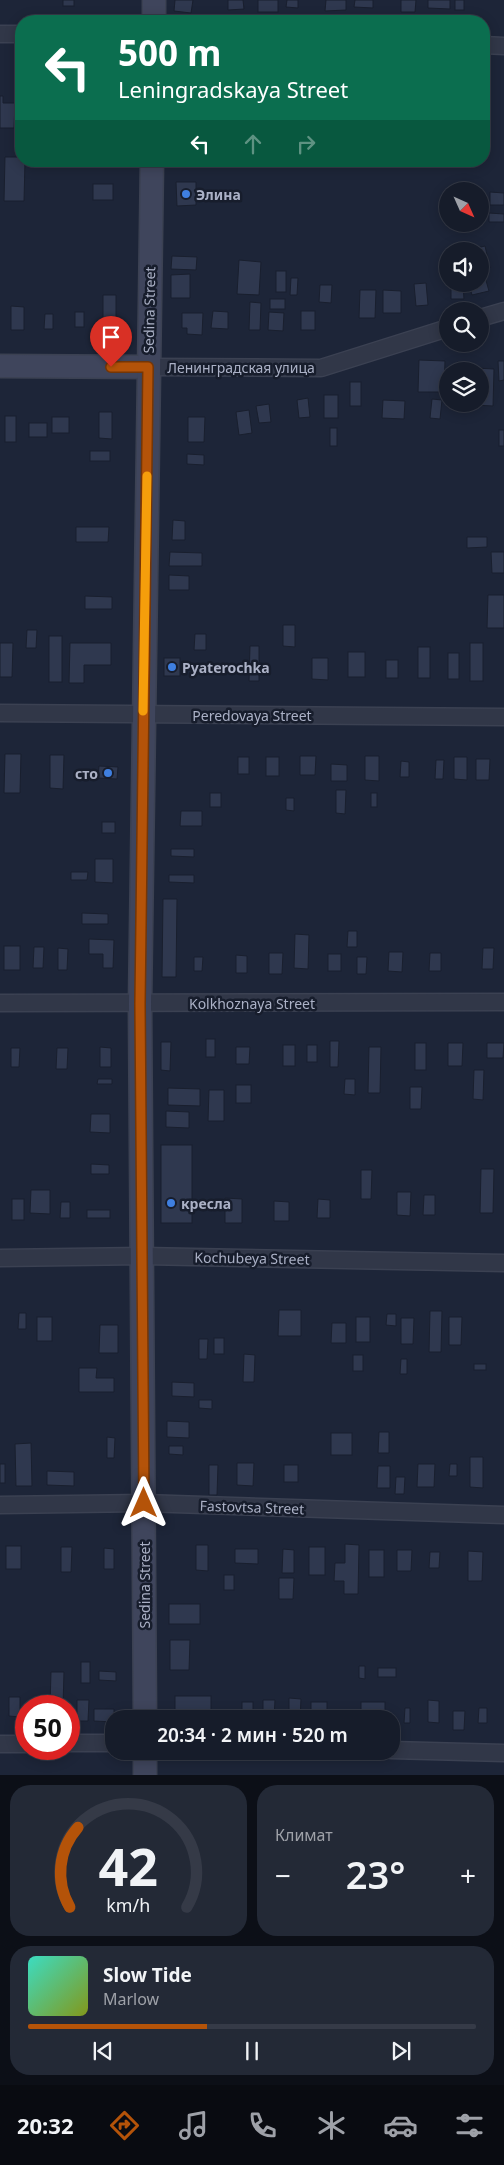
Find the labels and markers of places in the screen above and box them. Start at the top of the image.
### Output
place label: Элина [196,185,241,204]
marker: Элина [180,188,192,200]
pin [90,316,132,367]
place label: Pyaterochka [182,658,270,677]
marker: Pyaterochka [166,661,178,673]
place label: сто [75,764,98,783]
marker: сто [102,767,114,779]
place label: кресла [181,1194,231,1213]
marker: кресла [165,1197,177,1209]

